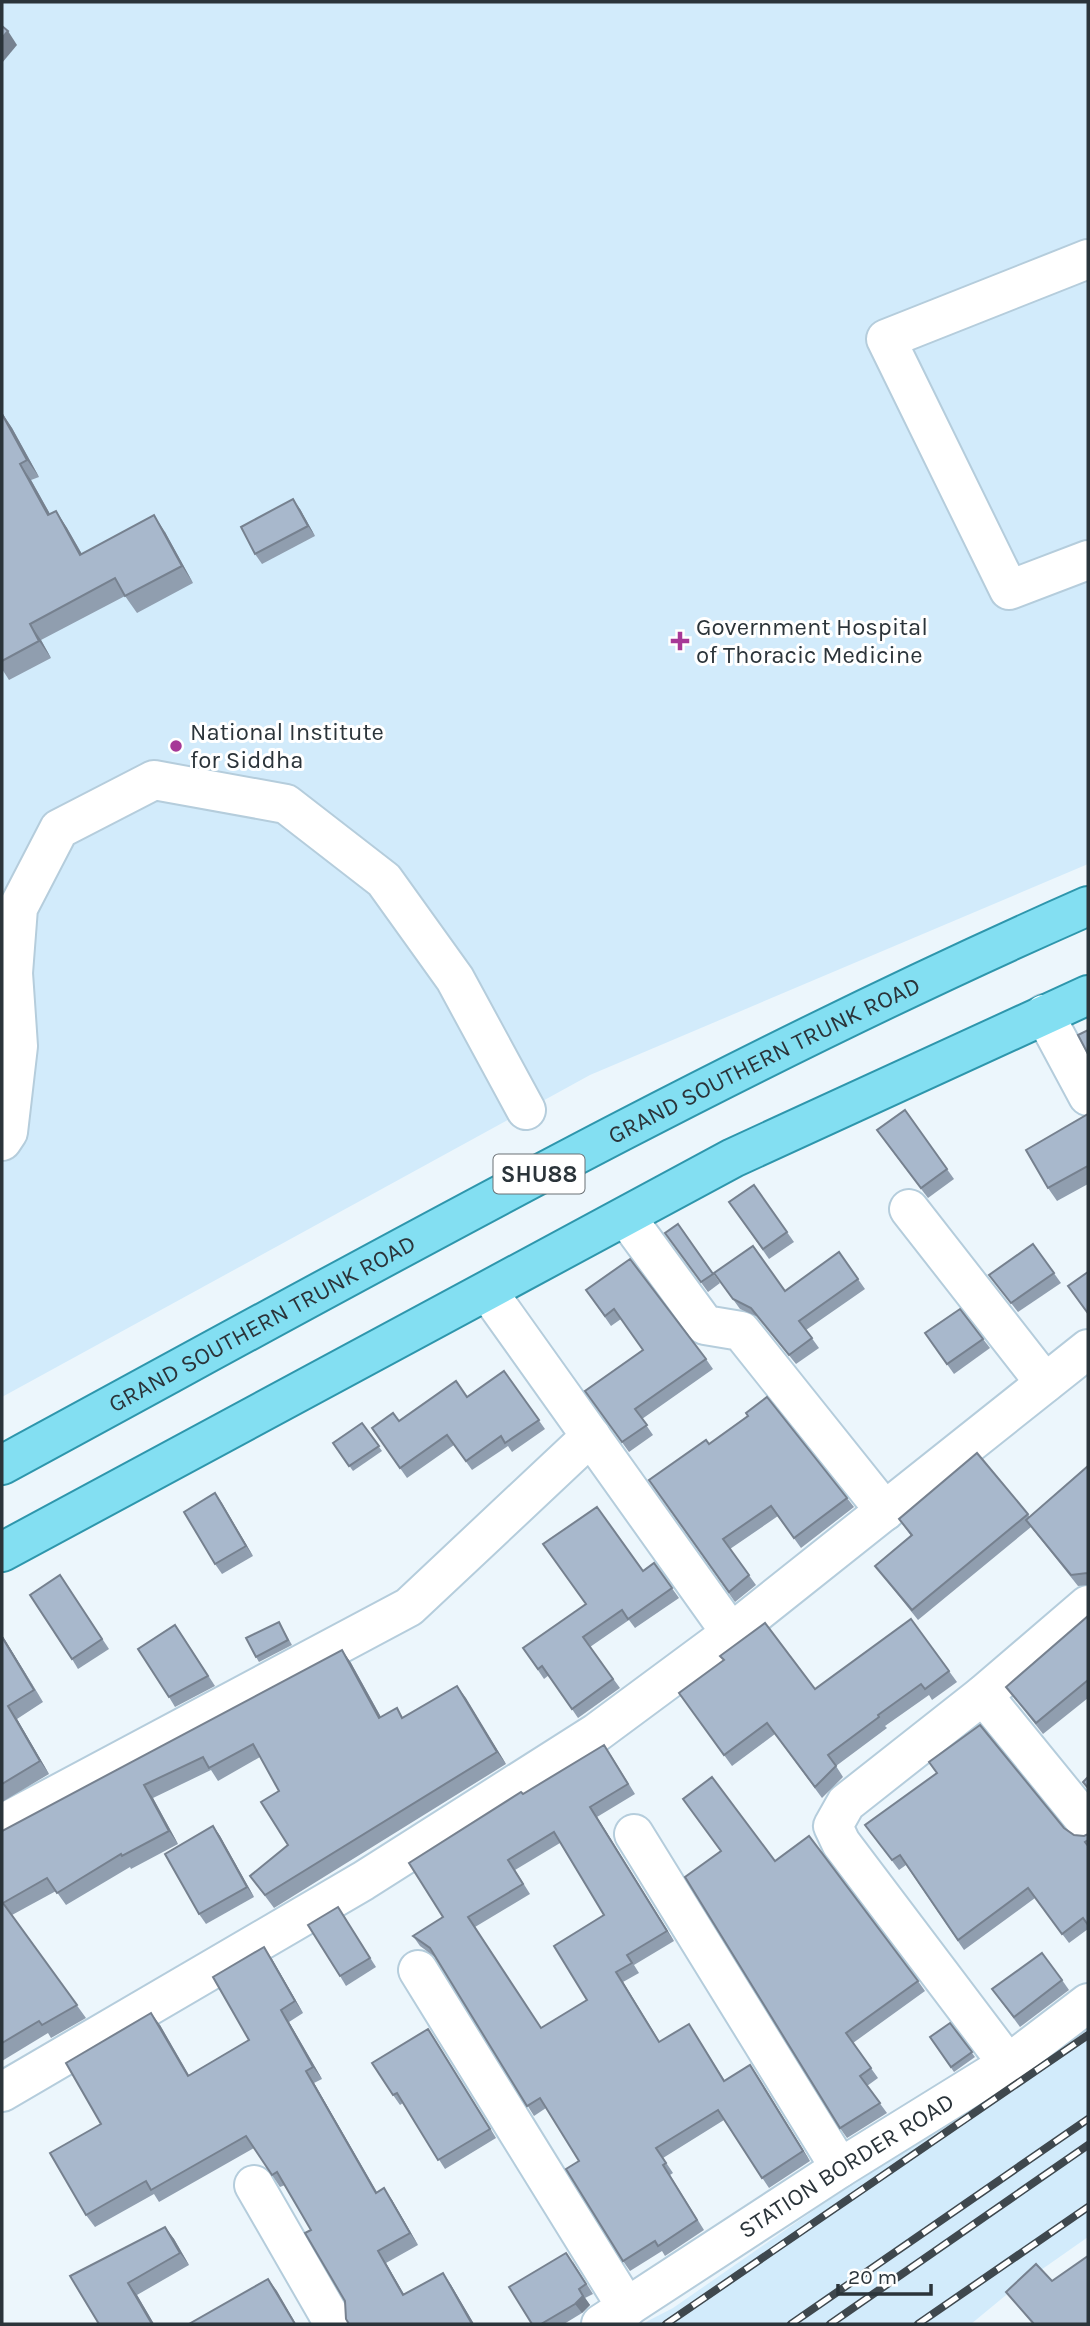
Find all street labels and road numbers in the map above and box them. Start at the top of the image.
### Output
street label: GRAND SOUTHERN TRUNK ROAD [603,971,925,1150]
road number: SHU88 [494,1154,584,1194]
street label: GRAND SOUTHERN TRUNK ROAD [104,1229,420,1418]
street label: STATION BORDER ROAD [733,2087,959,2244]

